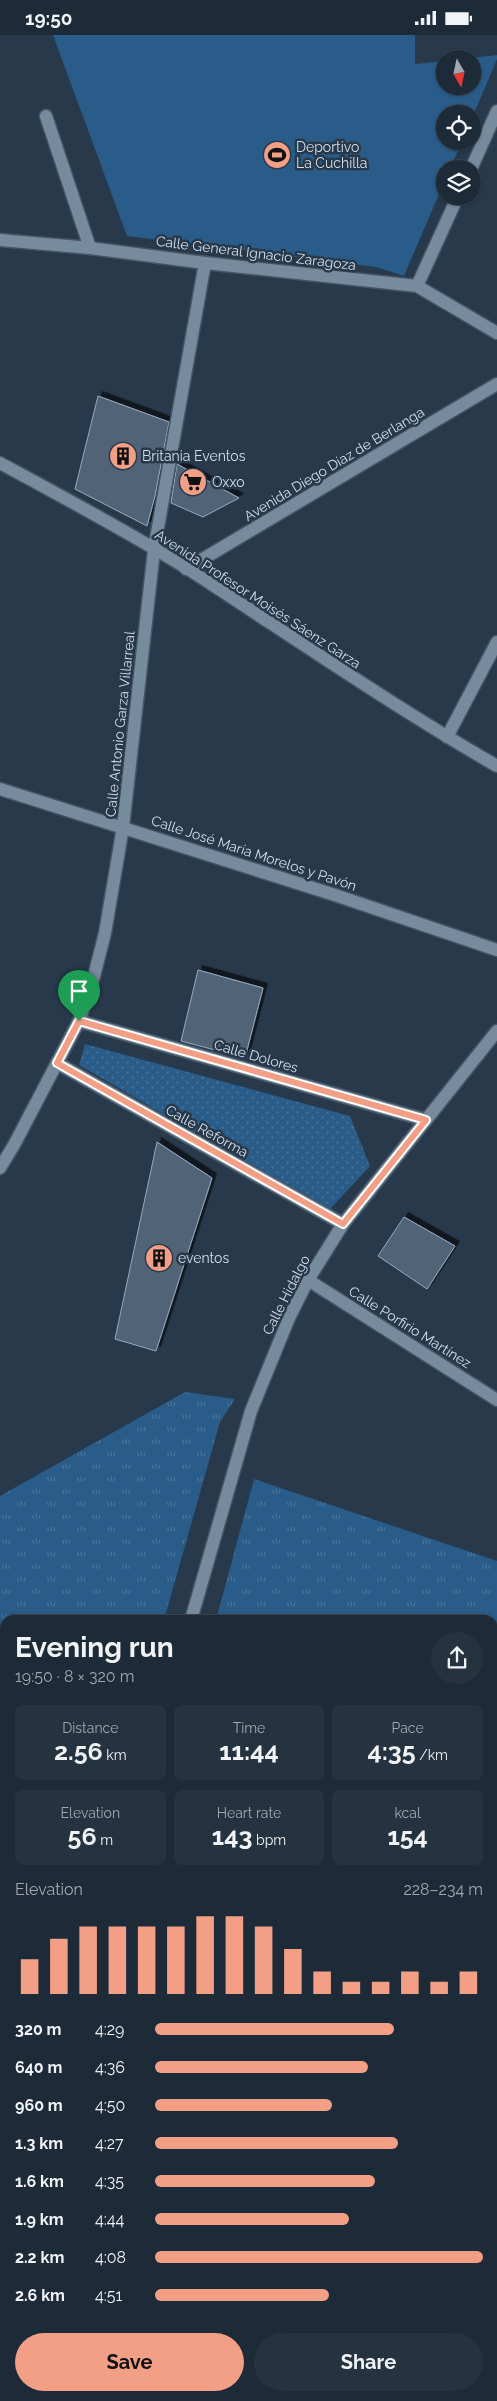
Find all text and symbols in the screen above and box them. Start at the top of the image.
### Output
text: 19:50 [25,7,72,29]
north arrow [436,50,481,95]
map controls [436,50,481,205]
button: locate [436,105,481,150]
place label: Deportivo La Cuchilla [296,139,367,171]
sports icon: Deportivo La Cuchilla [262,140,292,170]
button: layers [436,160,481,205]
street label: Calle General Ignacio Zaragoza [155,233,357,273]
street label: Avenida Diego Díaz de Berlanga [241,404,427,524]
building icon: Britania Eventos [108,441,138,471]
place label: Britania Eventos [142,448,246,464]
supermarket icon: Oxxo [178,467,208,497]
place label: Oxxo [212,474,245,490]
street label: Avenida Profesor Moisés Sáenz Garza [152,526,364,672]
street label: Calle Antonio Garza Villarreal [102,630,138,818]
street label: Calle José María Morelos y Pavón [149,812,359,894]
pin [58,970,100,1021]
icon: arrive [65,977,93,1005]
street label: Calle Dolores [212,1036,300,1076]
street label: Calle Reforma [163,1102,251,1160]
building icon: eventos [144,1243,174,1273]
place label: eventos [178,1250,229,1266]
street label: Calle Hidalgo [259,1253,313,1337]
street label: Calle Porfirio Martínez [346,1283,474,1371]
text: Evening run [15,1631,174,1664]
button: share [431,1632,483,1684]
text: 19:50 · 8 × 320 m [15,1667,134,1686]
text: Distance [62,1720,118,1736]
text: Time [233,1720,265,1736]
text: Pace [392,1720,424,1736]
text: 2.56 [54,1736,103,1766]
text: 11:44 [219,1736,279,1766]
text: 4:35 [367,1736,416,1766]
text: km [103,1747,127,1763]
text: /km [416,1747,448,1763]
text: Elevation [61,1805,120,1821]
text: Heart rate [217,1805,281,1821]
text: kcal [395,1805,421,1821]
text: 56 [68,1821,97,1851]
text: 143 [212,1821,252,1851]
text: 154 [387,1821,428,1851]
text: m [97,1832,113,1848]
text: bpm [252,1832,286,1848]
text: Elevation [15,1880,83,1899]
text: 228–234 m [403,1880,483,1899]
text: 320 m [15,2020,62,2039]
text: 4:29 [95,2020,124,2039]
text: 640 m [15,2058,62,2077]
text: 4:36 [95,2058,125,2077]
text: 960 m [15,2096,63,2115]
text: 4:50 [95,2096,125,2115]
text: 1.3 km [15,2134,63,2153]
text: 4:27 [95,2134,124,2153]
text: 1.6 km [15,2172,64,2191]
text: 4:35 [95,2172,124,2191]
text: 1.9 km [15,2210,64,2229]
text: 4:44 [95,2210,124,2229]
text: 2.2 km [15,2248,64,2267]
text: 4:08 [95,2248,126,2267]
text: 2.6 km [15,2286,65,2305]
text: 4:51 [95,2286,122,2305]
button: Save [15,2333,244,2391]
button: Share [254,2333,483,2391]

